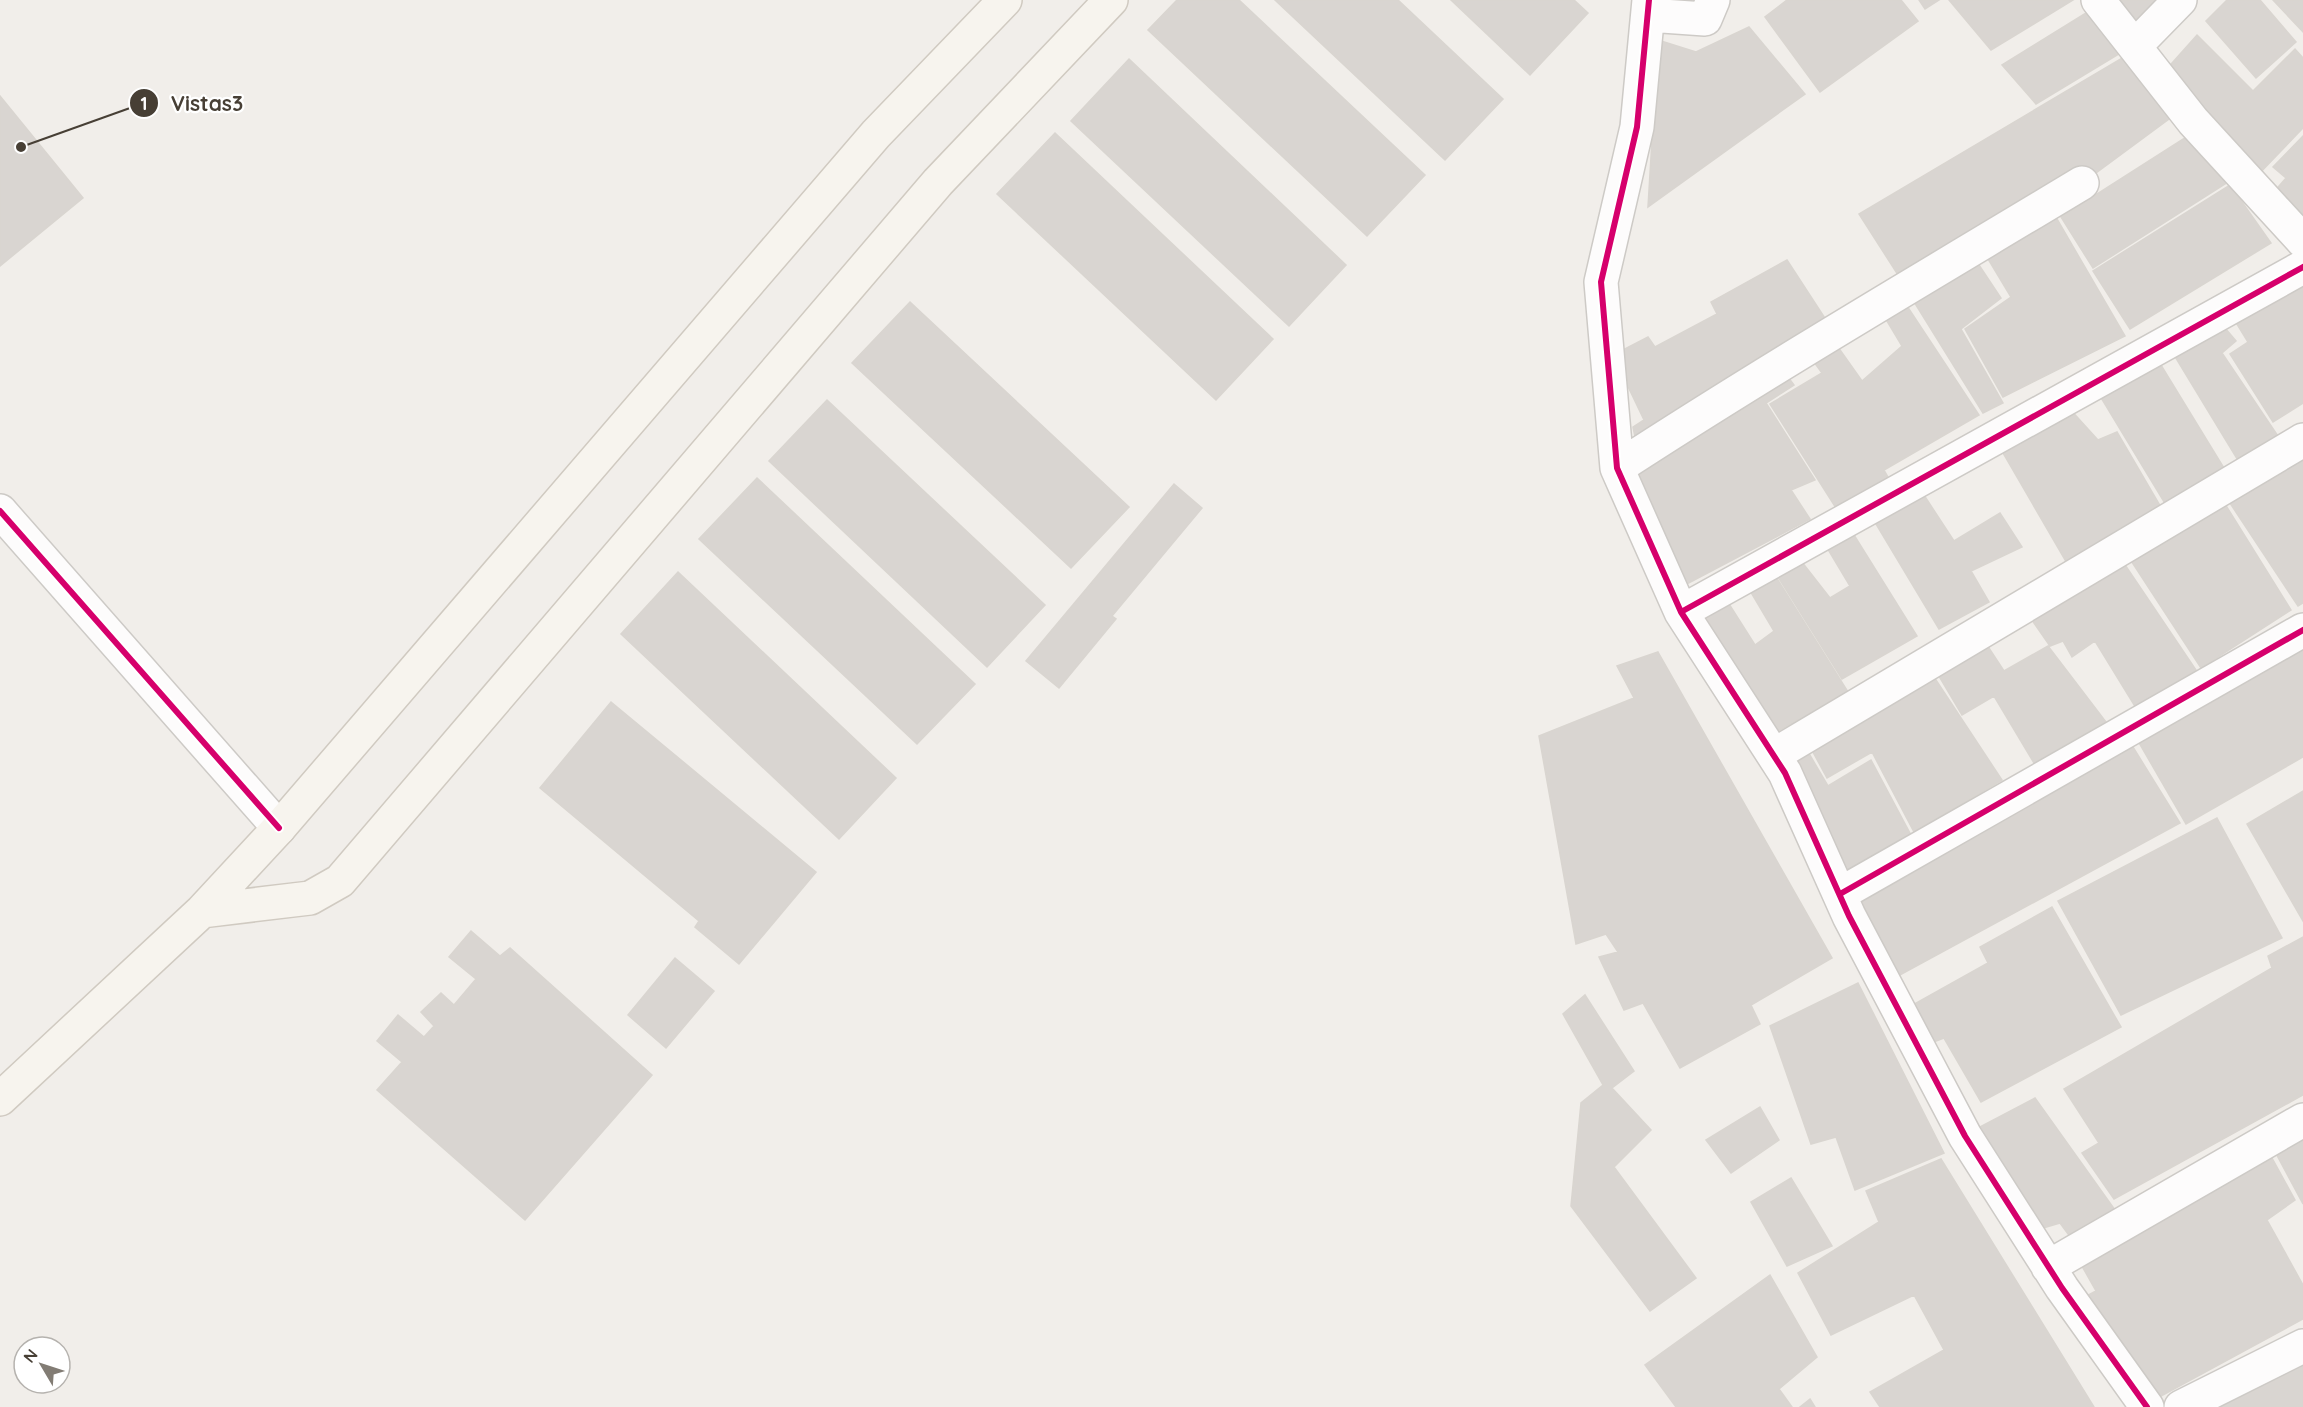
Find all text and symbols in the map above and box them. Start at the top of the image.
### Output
callout: Vistas3 [129,84,255,123]
text: Vistas3 [171,90,243,116]
text: 1 [140,92,148,115]
north arrow [12,1335,72,1395]
text: N [19,1345,42,1366]

